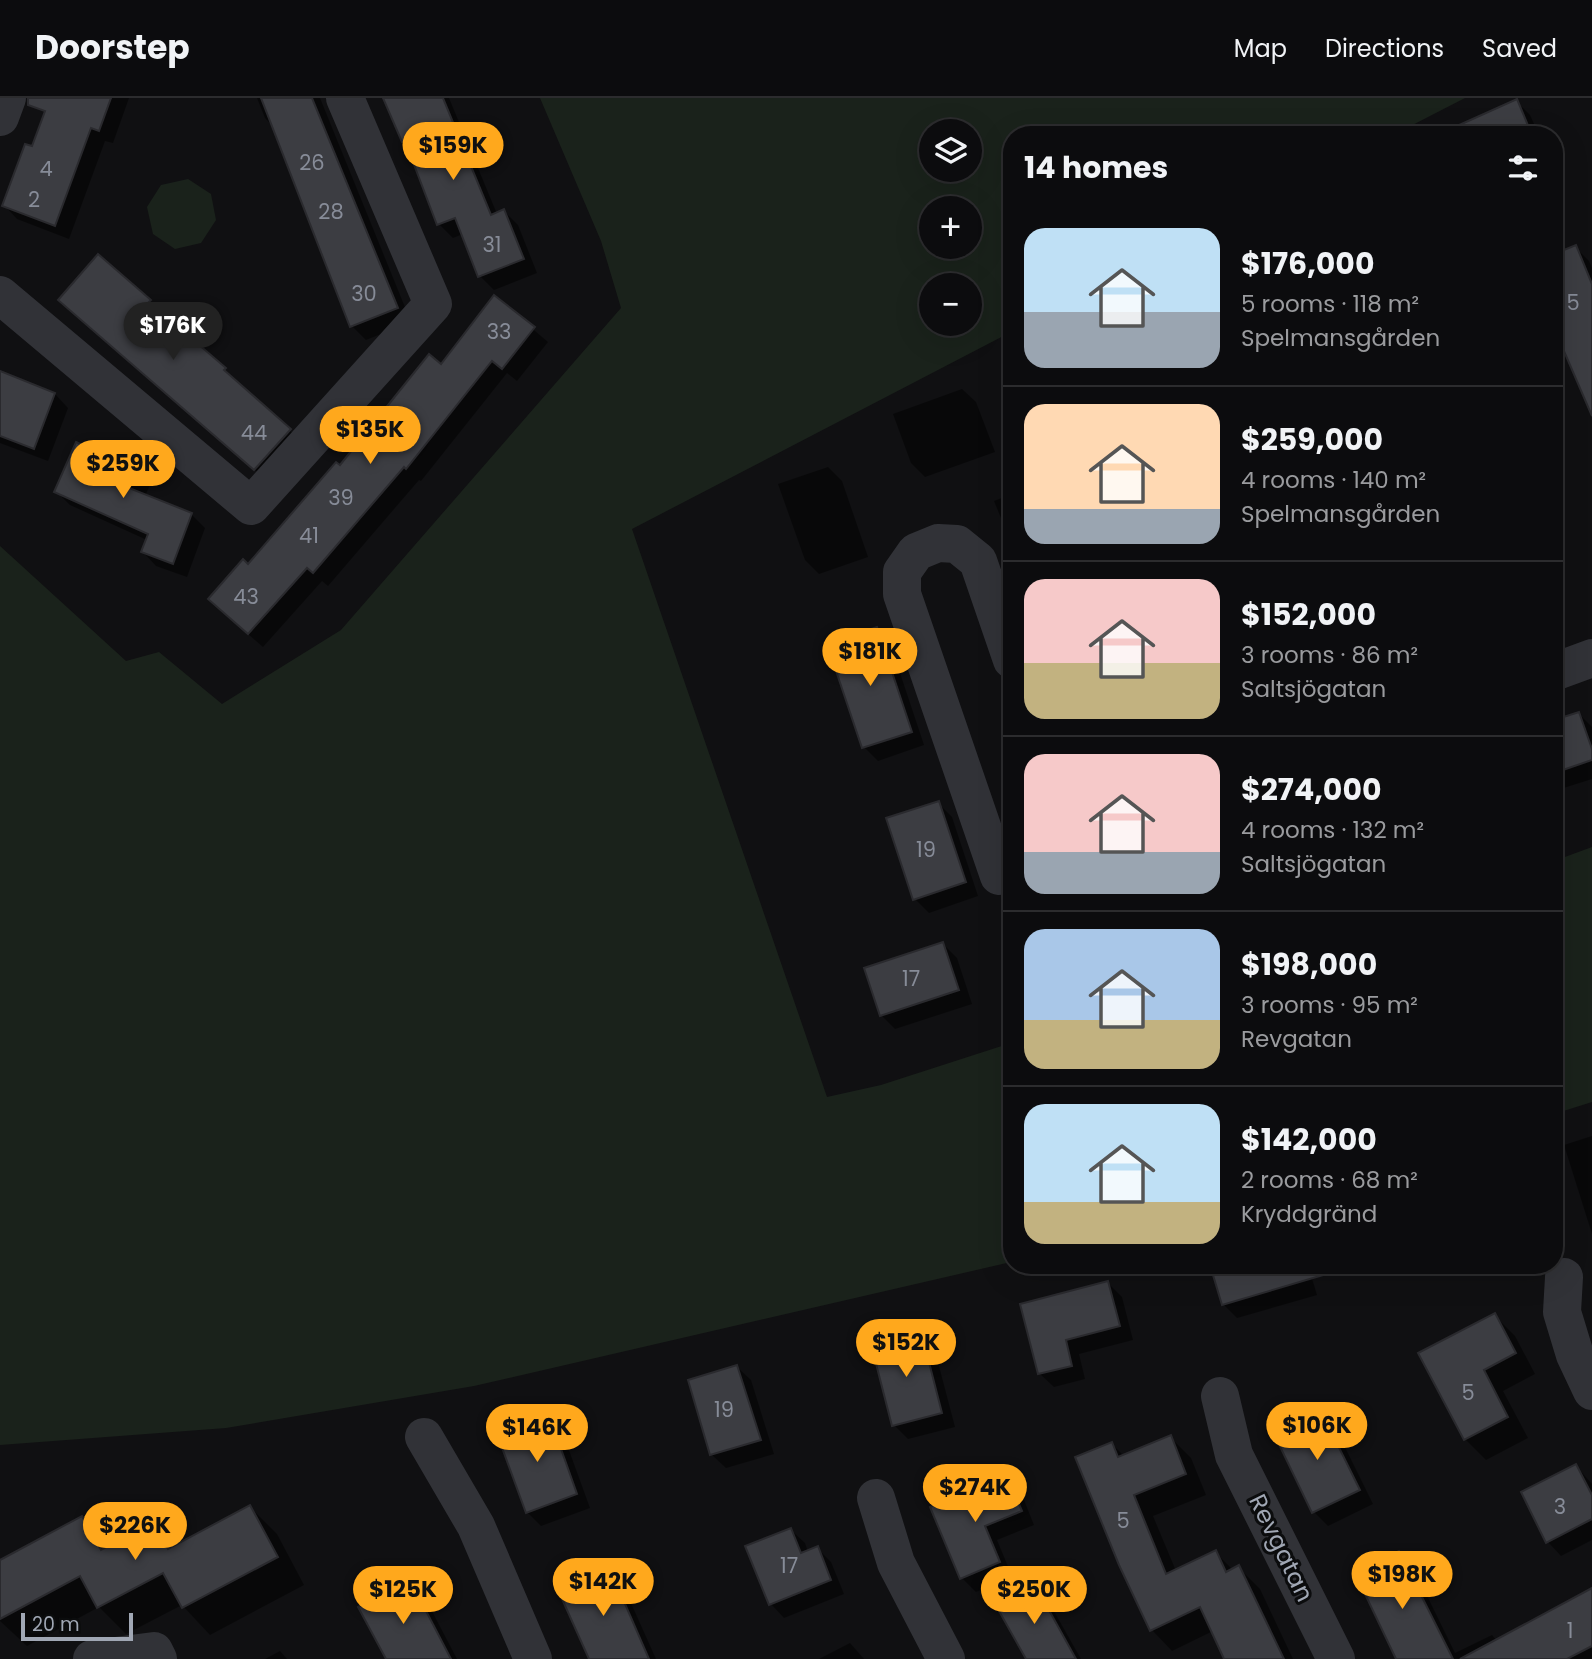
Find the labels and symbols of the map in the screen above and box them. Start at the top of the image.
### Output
pin: $159K [404,122,502,182]
house number: 26 [299,148,325,177]
house number: 4 [39,154,53,183]
house number: 2 [28,185,40,214]
house number: 28 [318,197,344,226]
house number: 31 [482,230,502,259]
house number: 30 [351,279,377,308]
house number: 5 [1566,288,1580,317]
pin: $176K [124,302,222,362]
house number: 33 [487,317,511,346]
pin: $135K [321,406,419,466]
house number: 44 [241,418,267,447]
pin: $259K [74,440,172,500]
house number: 39 [328,483,354,512]
house number: 41 [299,521,319,550]
house number: 43 [233,582,259,611]
pin: $181K [821,628,919,688]
house number: 19 [916,835,936,864]
house number: 17 [902,964,920,993]
pin: $152K [857,1320,955,1379]
house number: 5 [1461,1378,1475,1407]
house number: 19 [714,1395,734,1424]
pin: $106K [1268,1402,1366,1462]
pin: $146K [488,1404,586,1464]
pin: $274K [926,1464,1024,1524]
street label: Revgatan [1241,1489,1322,1607]
house number: 3 [1554,1492,1566,1521]
pin: $226K [86,1502,184,1562]
house number: 5 [1116,1506,1130,1535]
house number: 17 [780,1551,798,1580]
pin: $198K [1353,1552,1451,1611]
pin: $142K [554,1558,652,1618]
pin: $125K [354,1566,452,1626]
pin: $250K [985,1566,1083,1626]
scale bar [21,1610,133,1642]
house number: 1 [1567,1616,1573,1645]

